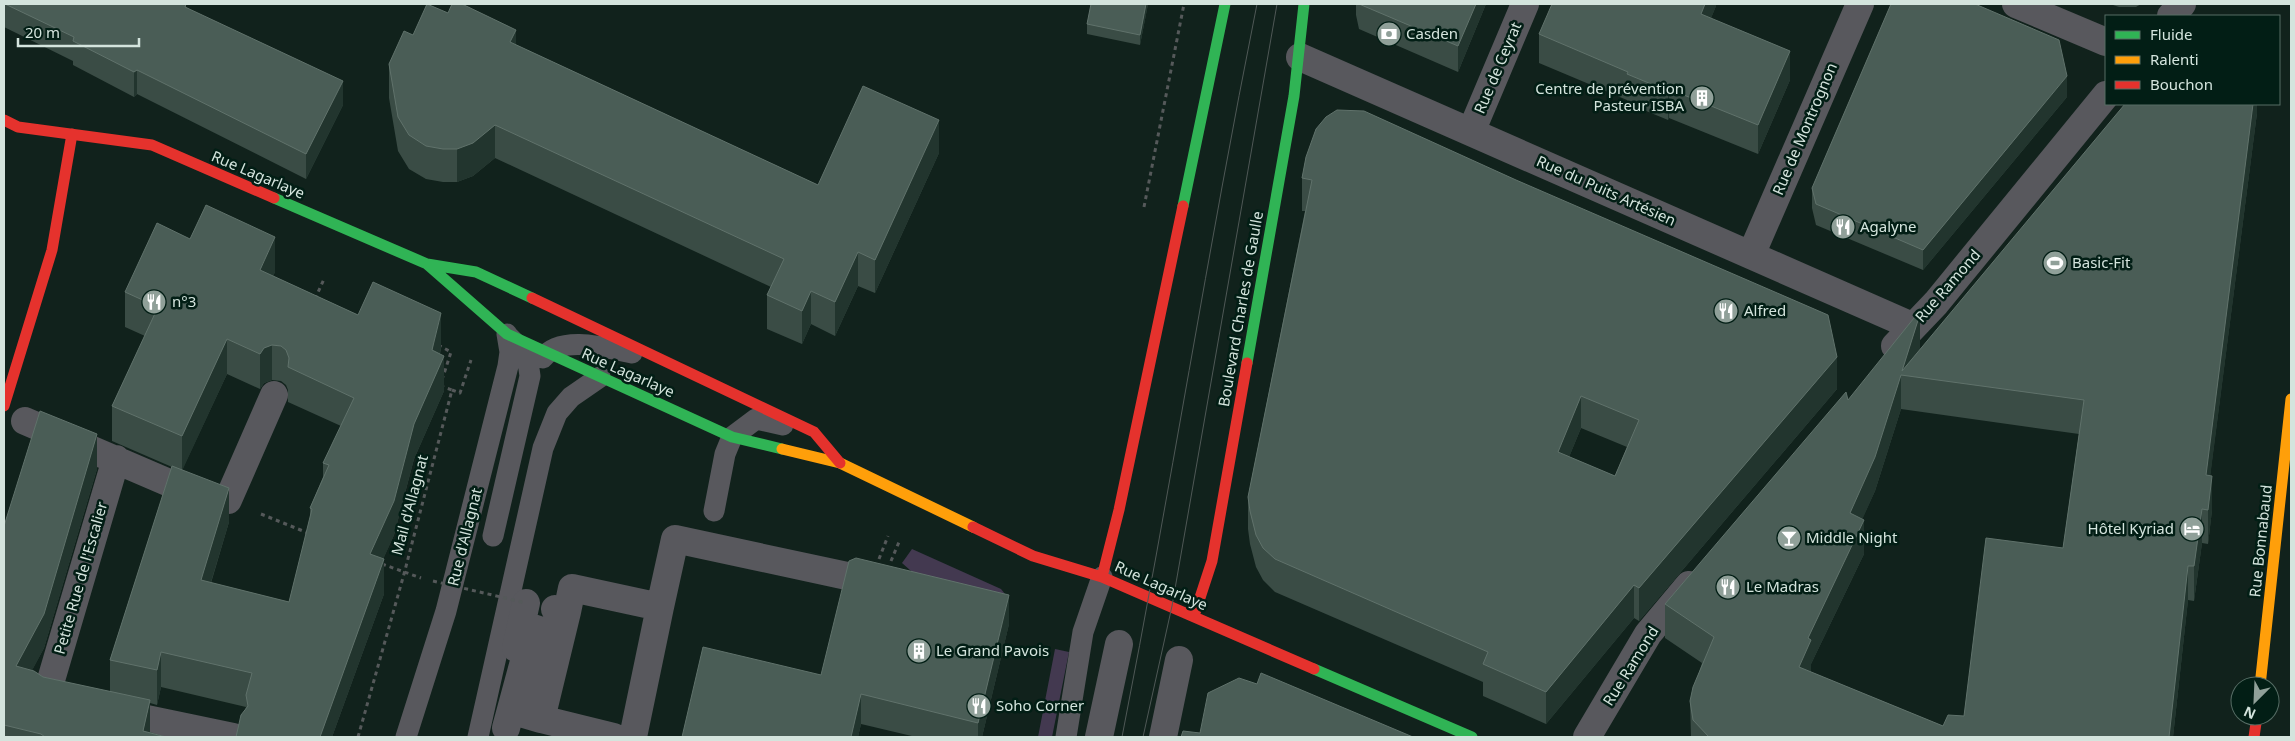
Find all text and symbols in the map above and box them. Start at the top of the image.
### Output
scale bar [18,15,139,47]
legend [2105,15,2280,105]
street label: Rue de Ceyrat [1469,18,1526,116]
bank icon: Casden [1376,21,1402,47]
text: 20 m [25,22,60,42]
place label: Casden [1406,23,1458,43]
text: Fluide [2150,24,2192,44]
text: Ralenti [2150,49,2199,69]
street label: Rue de Montrognon [1767,59,1841,198]
text: Bouchon [2150,74,2213,94]
place label: Centre de prévention Pasteur ISBA [1535,78,1684,115]
building icon: Centre de prévention Pasteur ISBA [1689,85,1715,111]
street label: Rue Lagarlaye [209,145,308,203]
street label: Rue du Puits Artésien [1534,150,1679,230]
street label: Boulevard Charles de Gaulle [1213,209,1267,408]
restaurant icon: Agalyne [1830,214,1856,240]
place label: Agalyne [1860,216,1916,236]
street label: Rue Ramond [1910,245,1984,326]
sports icon: Basic-Fit [2042,250,2068,276]
place label: Basic-Fit [2072,252,2131,272]
restaurant icon: n°3 [141,289,167,315]
place label: n°3 [172,291,196,311]
restaurant icon: Alfred [1713,298,1739,324]
place label: Alfred [1744,300,1786,320]
street label: Rue Lagarlaye [579,343,678,401]
street label: Mail d'Allagnat [386,452,432,557]
street label: Rue Bonnabaud [2244,484,2276,598]
street label: Rue d'Allagnat [442,485,486,588]
street label: Petite Rue de l'Escalier [49,499,111,656]
hotel icon: Hôtel Kyriad [2179,516,2205,542]
place label: Hôtel Kyriad [2088,518,2174,538]
bar icon: Middle Night [1776,525,1802,551]
place label: Middle Night [1806,527,1898,547]
street label: Rue Lagarlaye [1112,556,1211,614]
restaurant icon: Le Madras [1715,574,1741,600]
place label: Le Madras [1746,576,1819,596]
street label: Rue Ramond [1598,622,1663,709]
building icon: Le Grand Pavois [906,638,932,664]
place label: Le Grand Pavois [936,640,1049,660]
north arrow [2230,676,2280,726]
restaurant icon: Soho Corner [966,693,992,719]
place label: Soho Corner [996,695,1084,715]
text: N [2240,702,2259,724]

